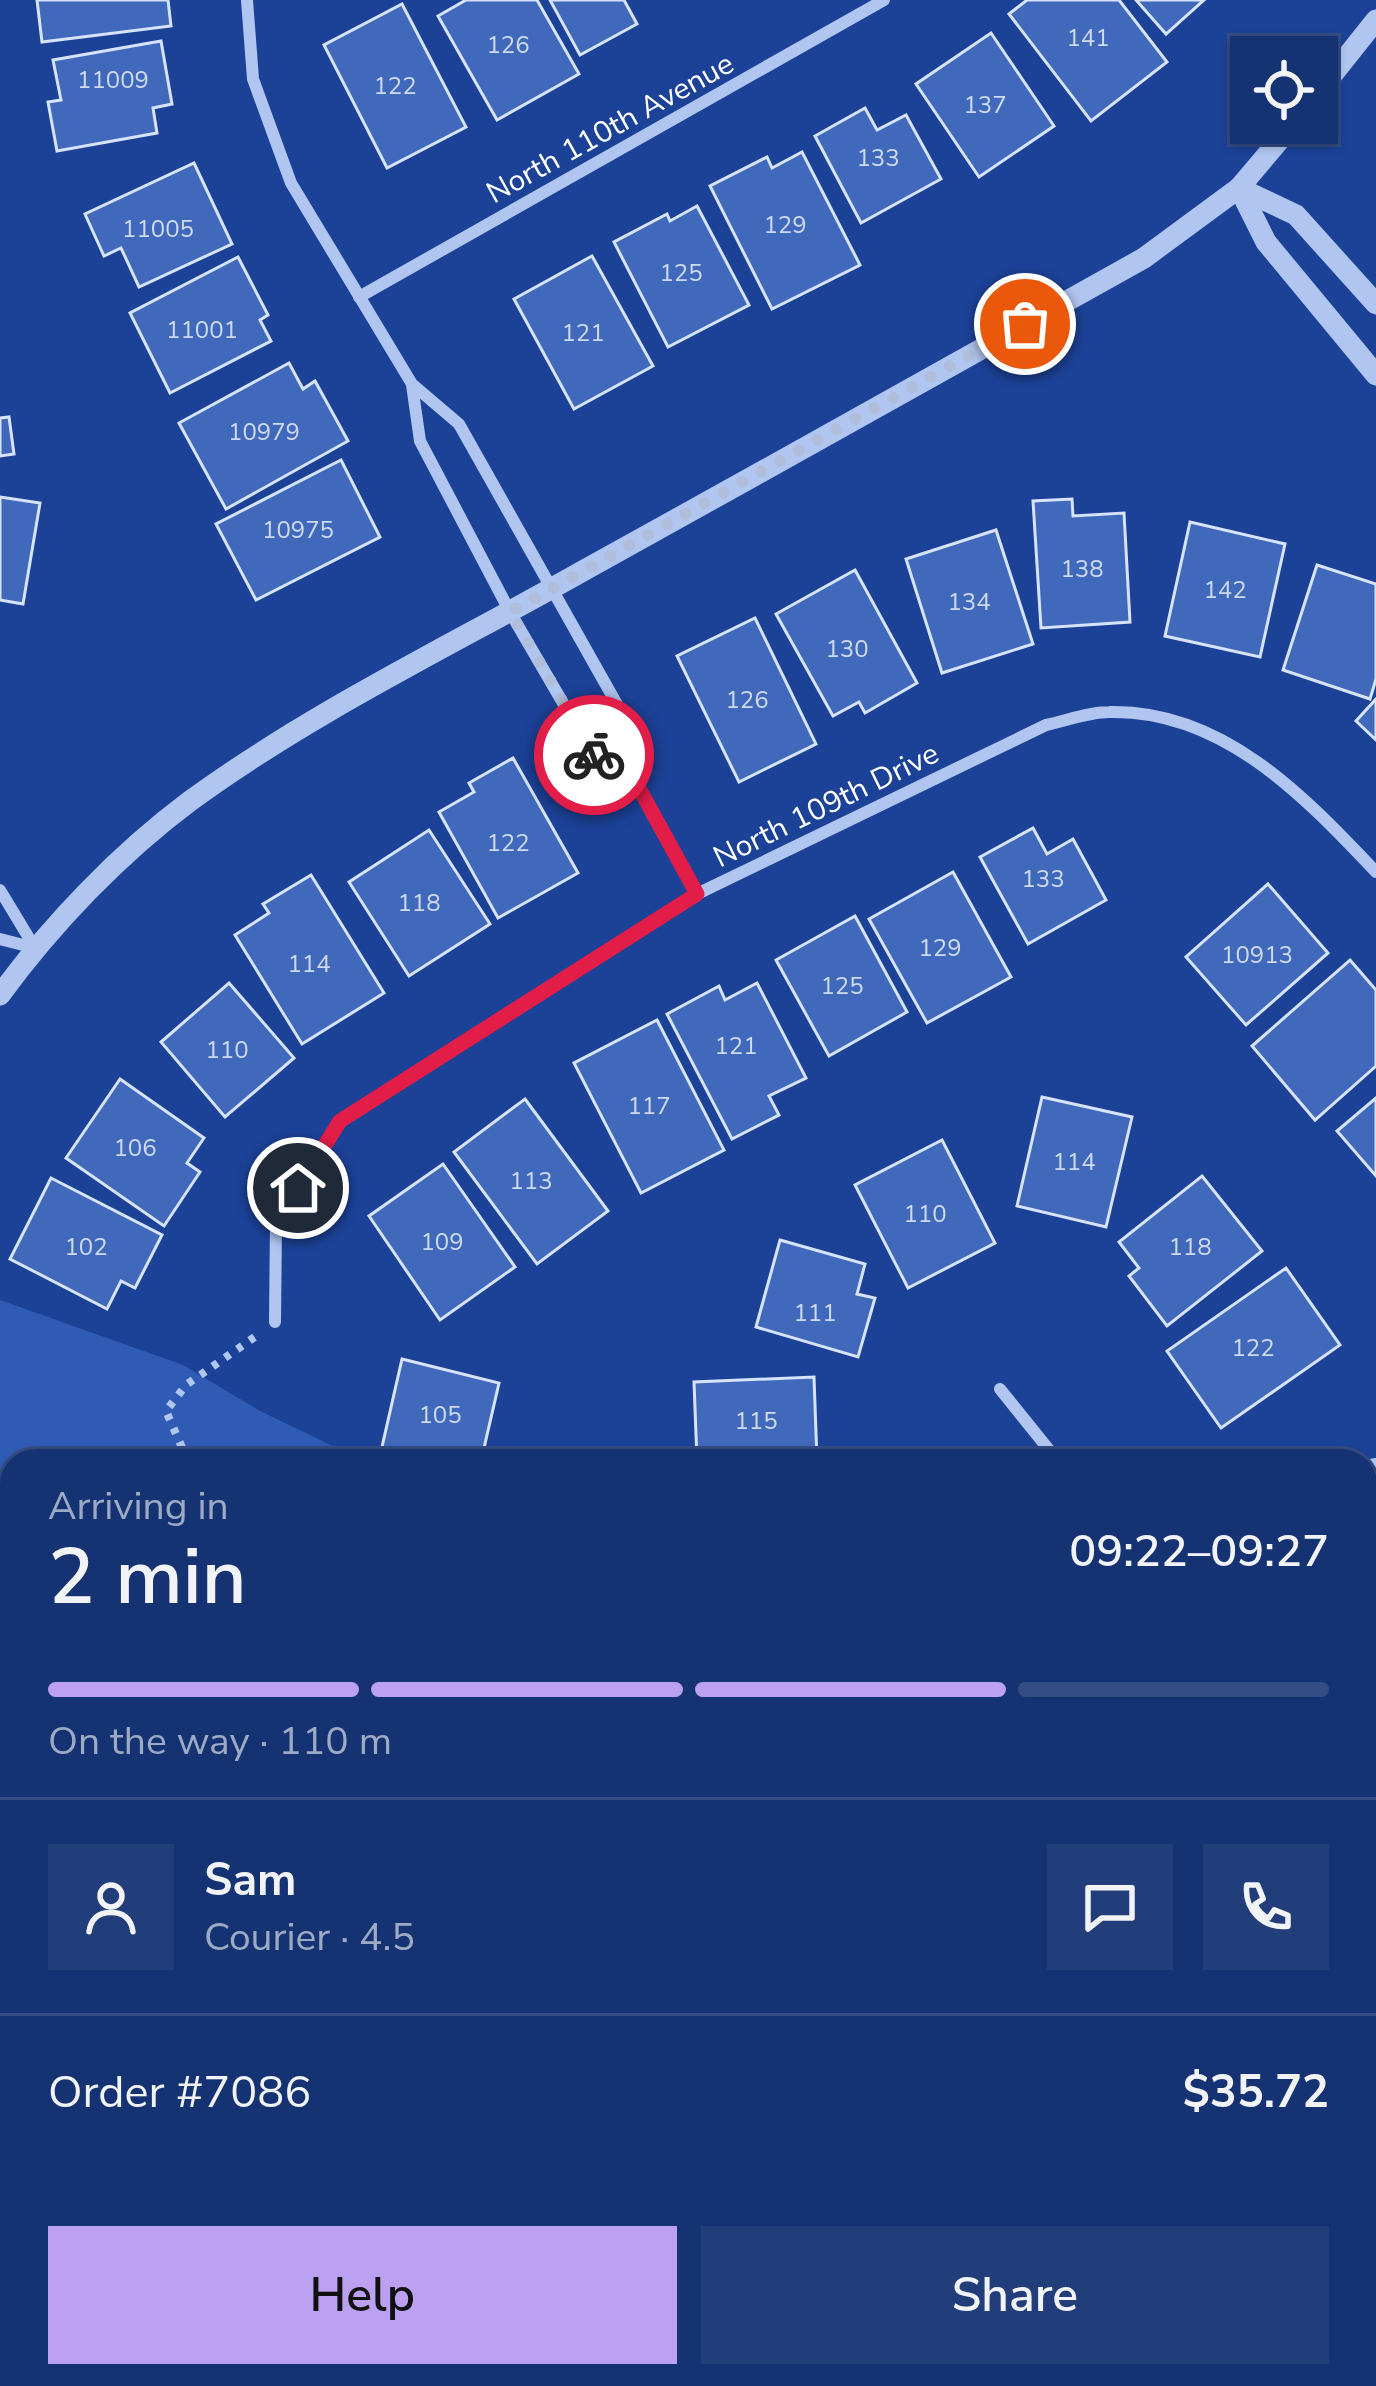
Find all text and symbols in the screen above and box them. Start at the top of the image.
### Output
house number: 141 [1066,22,1110,54]
house number: 126 [486,29,530,61]
map controls [1230,36,1338,144]
button: locate [1230,36,1338,144]
street label: North 110th Avenue [479,43,741,214]
house number: 11009 [77,64,149,96]
house number: 122 [373,70,417,102]
house number: 137 [963,89,1007,121]
house number: 133 [856,142,900,174]
house number: 129 [763,209,807,241]
house number: 11005 [122,213,194,245]
house number: 125 [659,257,703,289]
pin [974,273,1076,375]
icon: bag [992,291,1058,357]
house number: 11001 [166,314,238,346]
house number: 121 [561,317,605,349]
house number: 10979 [228,416,300,448]
house number: 10975 [262,514,334,546]
house number: 138 [1060,553,1104,585]
house number: 142 [1203,574,1247,606]
house number: 134 [947,586,991,618]
house number: 130 [825,633,869,665]
house number: 126 [725,684,769,716]
courier [534,695,654,815]
icon: bike [561,722,627,788]
street label: North 109th Drive [707,733,946,878]
house number: 122 [486,827,530,859]
house number: 133 [1021,863,1065,895]
house number: 118 [397,887,441,919]
house number: 129 [918,932,962,964]
house number: 10913 [1221,939,1293,971]
house number: 114 [287,948,331,980]
house number: 125 [820,970,864,1002]
house number: 121 [714,1030,758,1062]
house number: 110 [205,1034,249,1066]
house number: 117 [627,1090,671,1122]
house number: 106 [113,1132,157,1164]
pin [247,1137,349,1239]
house number: 114 [1052,1146,1096,1178]
icon: home [265,1155,331,1221]
house number: 113 [509,1165,553,1197]
house number: 110 [903,1198,947,1230]
house number: 109 [420,1226,464,1258]
house number: 102 [64,1231,108,1263]
house number: 118 [1168,1231,1212,1263]
house number: 111 [793,1297,837,1329]
house number: 122 [1231,1332,1275,1364]
house number: 105 [418,1399,462,1431]
house number: 115 [734,1405,778,1437]
text: Arriving in [48,1480,229,1533]
text: 09:22–09:27 [1069,1521,1329,1582]
text: 2 min [48,1524,247,1631]
text: On the way · 110 m [48,1715,392,1768]
button: person [48,1844,174,1970]
button: chat [1047,1844,1173,1970]
button: phone [1203,1844,1329,1970]
text: Sam [204,1850,296,1911]
text: Courier · 4.5 [204,1911,415,1964]
text: Order #7086 [48,2062,311,2123]
text: $35.72 [1183,2062,1329,2123]
button: Help [48,2226,677,2364]
button: Share [701,2226,1329,2364]

